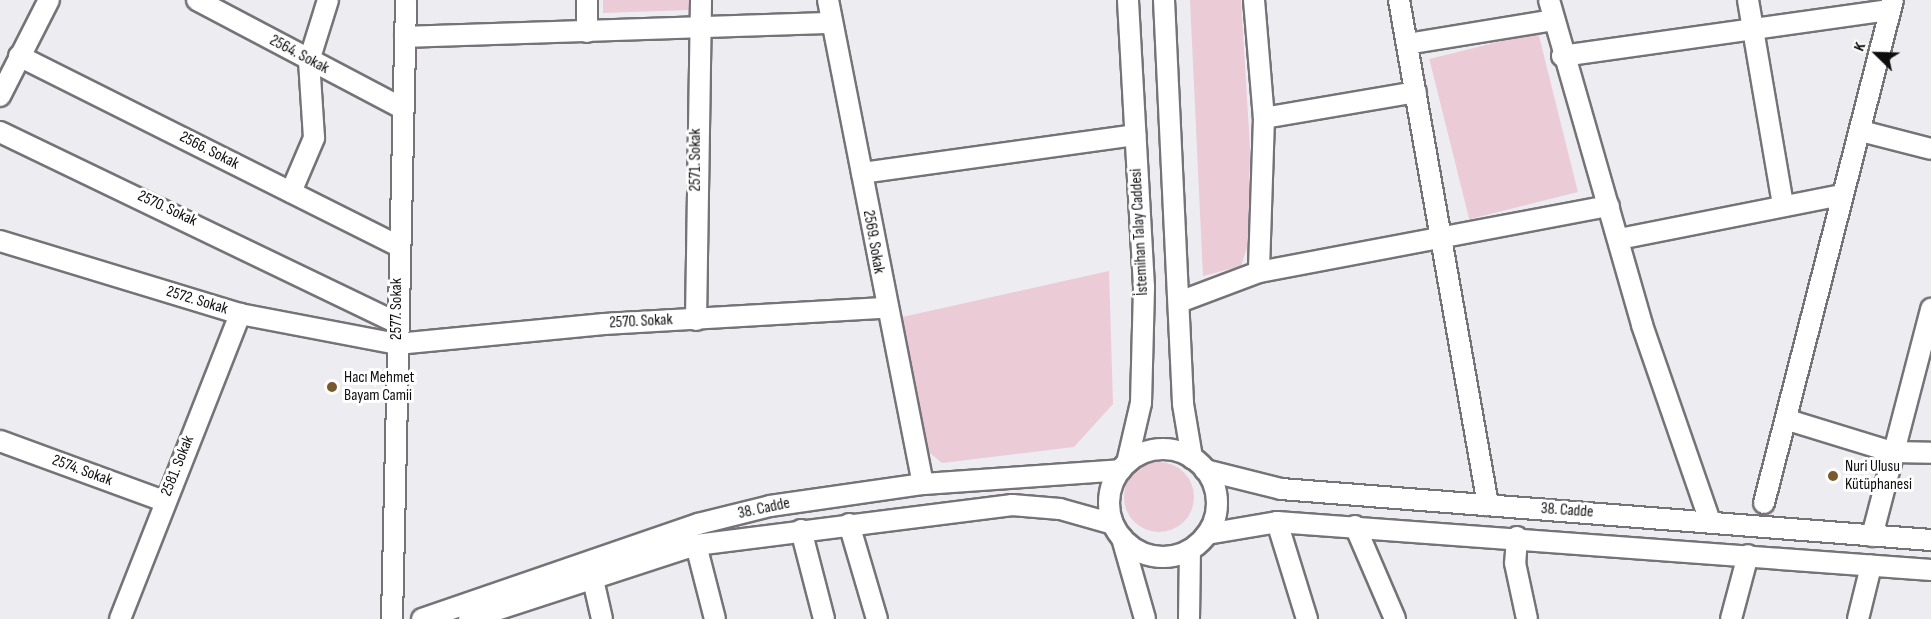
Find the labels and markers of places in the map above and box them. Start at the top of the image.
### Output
place label: Hacı Mehmet Bayam Camii [344,368,414,406]
marker: Hacı Mehmet Bayam Camii [325,380,339,394]
place label: Nuri Ulusu Kütüphanesi [1845,457,1912,495]
marker: Nuri Ulusu Kütüphanesi [1826,469,1840,483]

